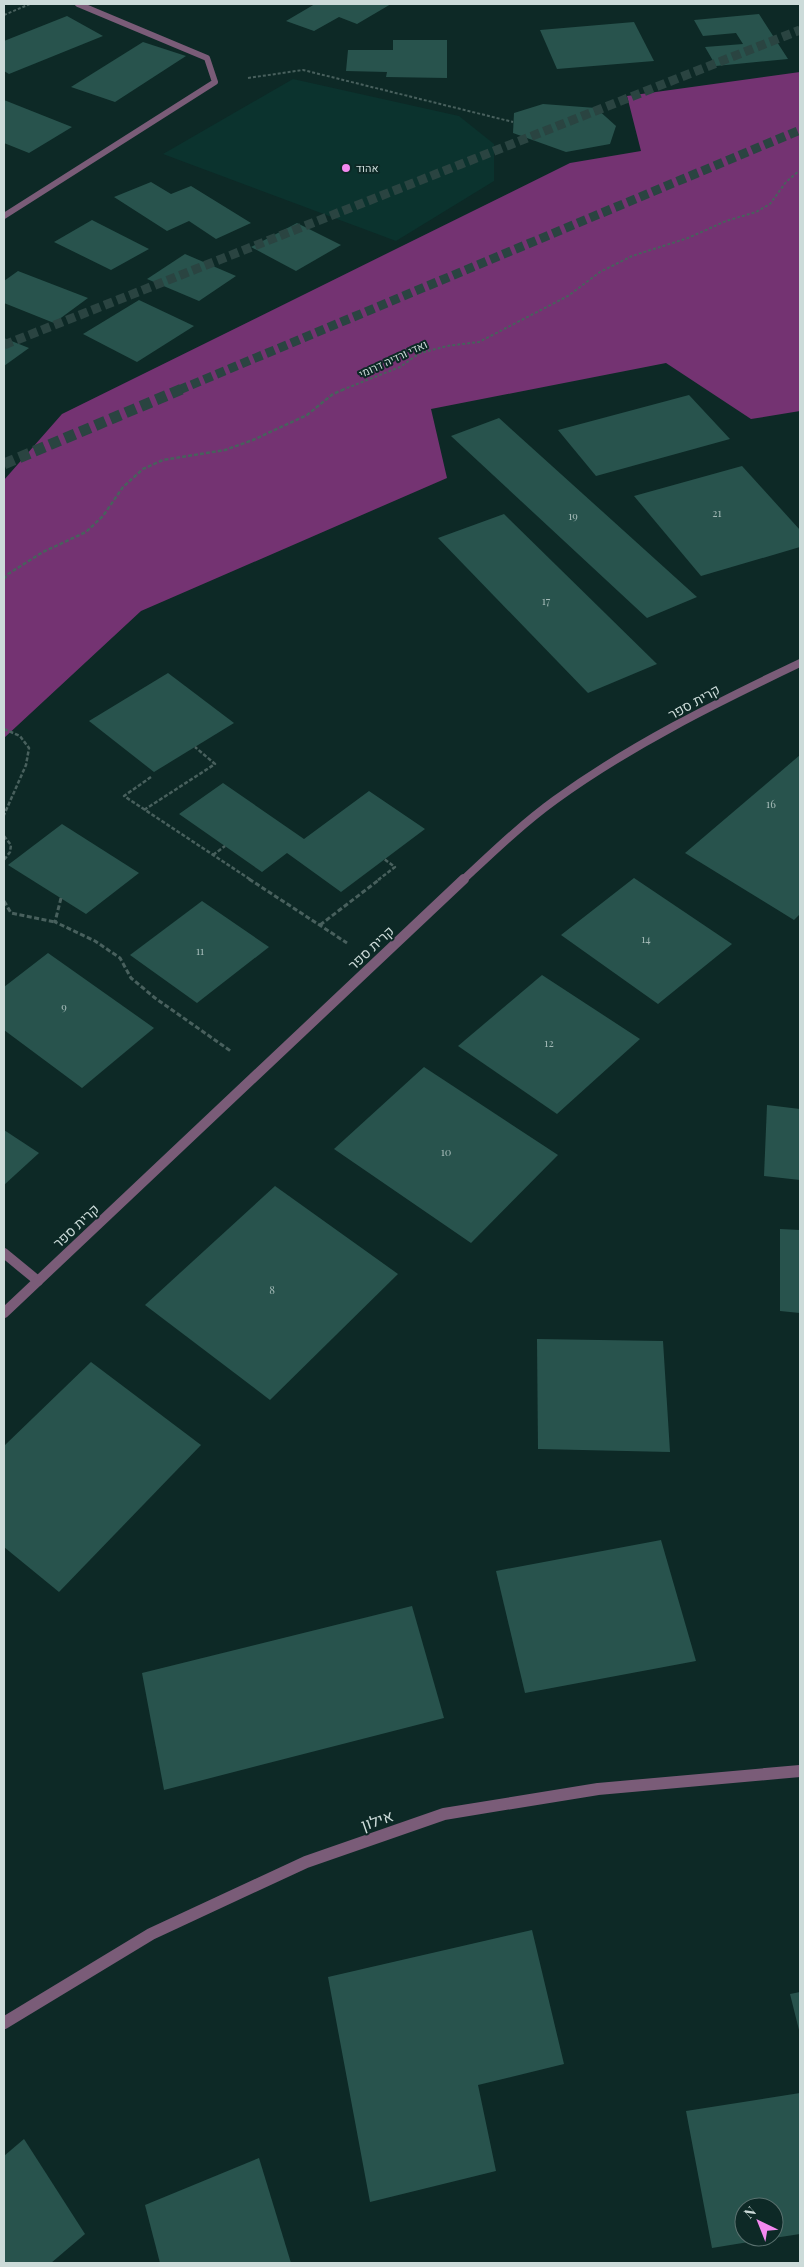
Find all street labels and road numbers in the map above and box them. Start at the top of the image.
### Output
street label: ואדי ורדיה דרומי [356,336,429,381]
street label: קרית ספר [664,680,723,724]
street label: קרית ספר [343,921,398,974]
street label: קרית ספר [48,1199,103,1252]
street label: אילון [358,1804,396,1835]

